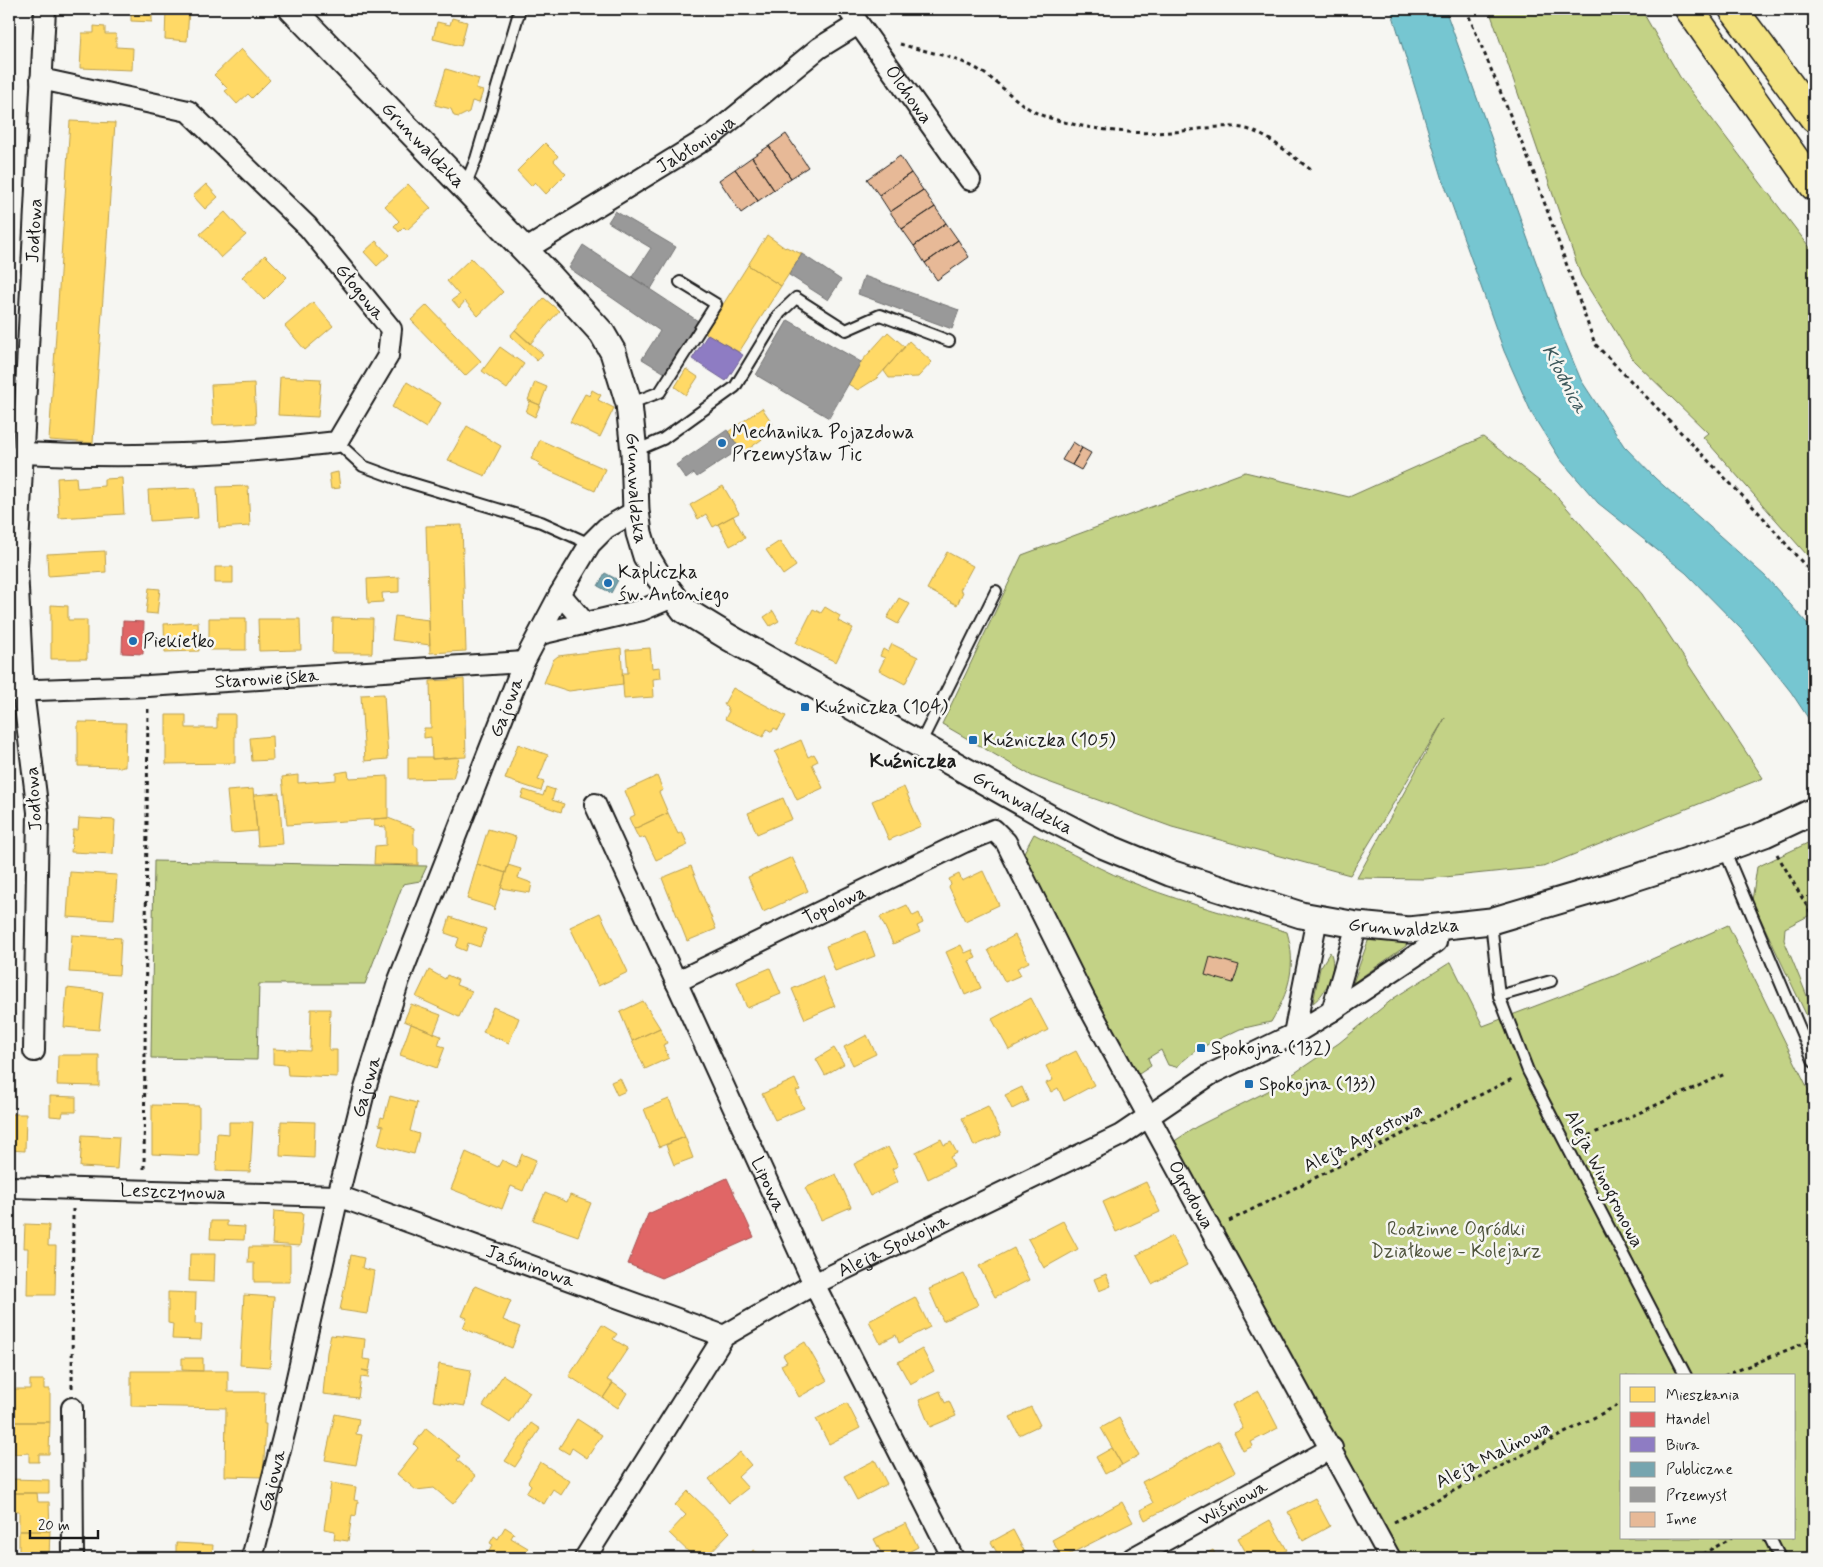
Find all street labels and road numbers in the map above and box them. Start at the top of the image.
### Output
street label: Olchowa [879,60,939,129]
street label: Grunwaldzka [376,96,471,194]
street label: Jabłoniowa [651,109,741,179]
street label: Jodłowa [20,198,48,264]
street label: Głogowa [328,258,391,327]
street label: Grunwaldzka [620,431,654,546]
street label: Starowiejska [214,663,320,694]
street label: Gajowa [483,672,530,741]
street label: Grunwaldzka [968,765,1077,840]
street label: Jodłowa [19,766,49,832]
street label: Topolowa [799,879,870,931]
street label: Grunwaldzka [1346,911,1460,943]
street label: Gajowa [346,1052,387,1120]
street label: Aleja Agrestowa [1299,1097,1427,1180]
street label: Aleja Winogronowa [1556,1106,1649,1253]
street label: Lipowa [745,1152,792,1217]
street label: Ogrodowa [1163,1156,1220,1233]
street label: Leszczynowa [120,1178,226,1205]
street label: Aleja Spokojna [833,1208,954,1283]
street label: Jaśminowa [483,1238,579,1294]
street label: Aleja Malinowa [1431,1415,1555,1496]
street label: Gajowa [252,1446,292,1514]
street label: Wiśniowa [1194,1473,1272,1532]

